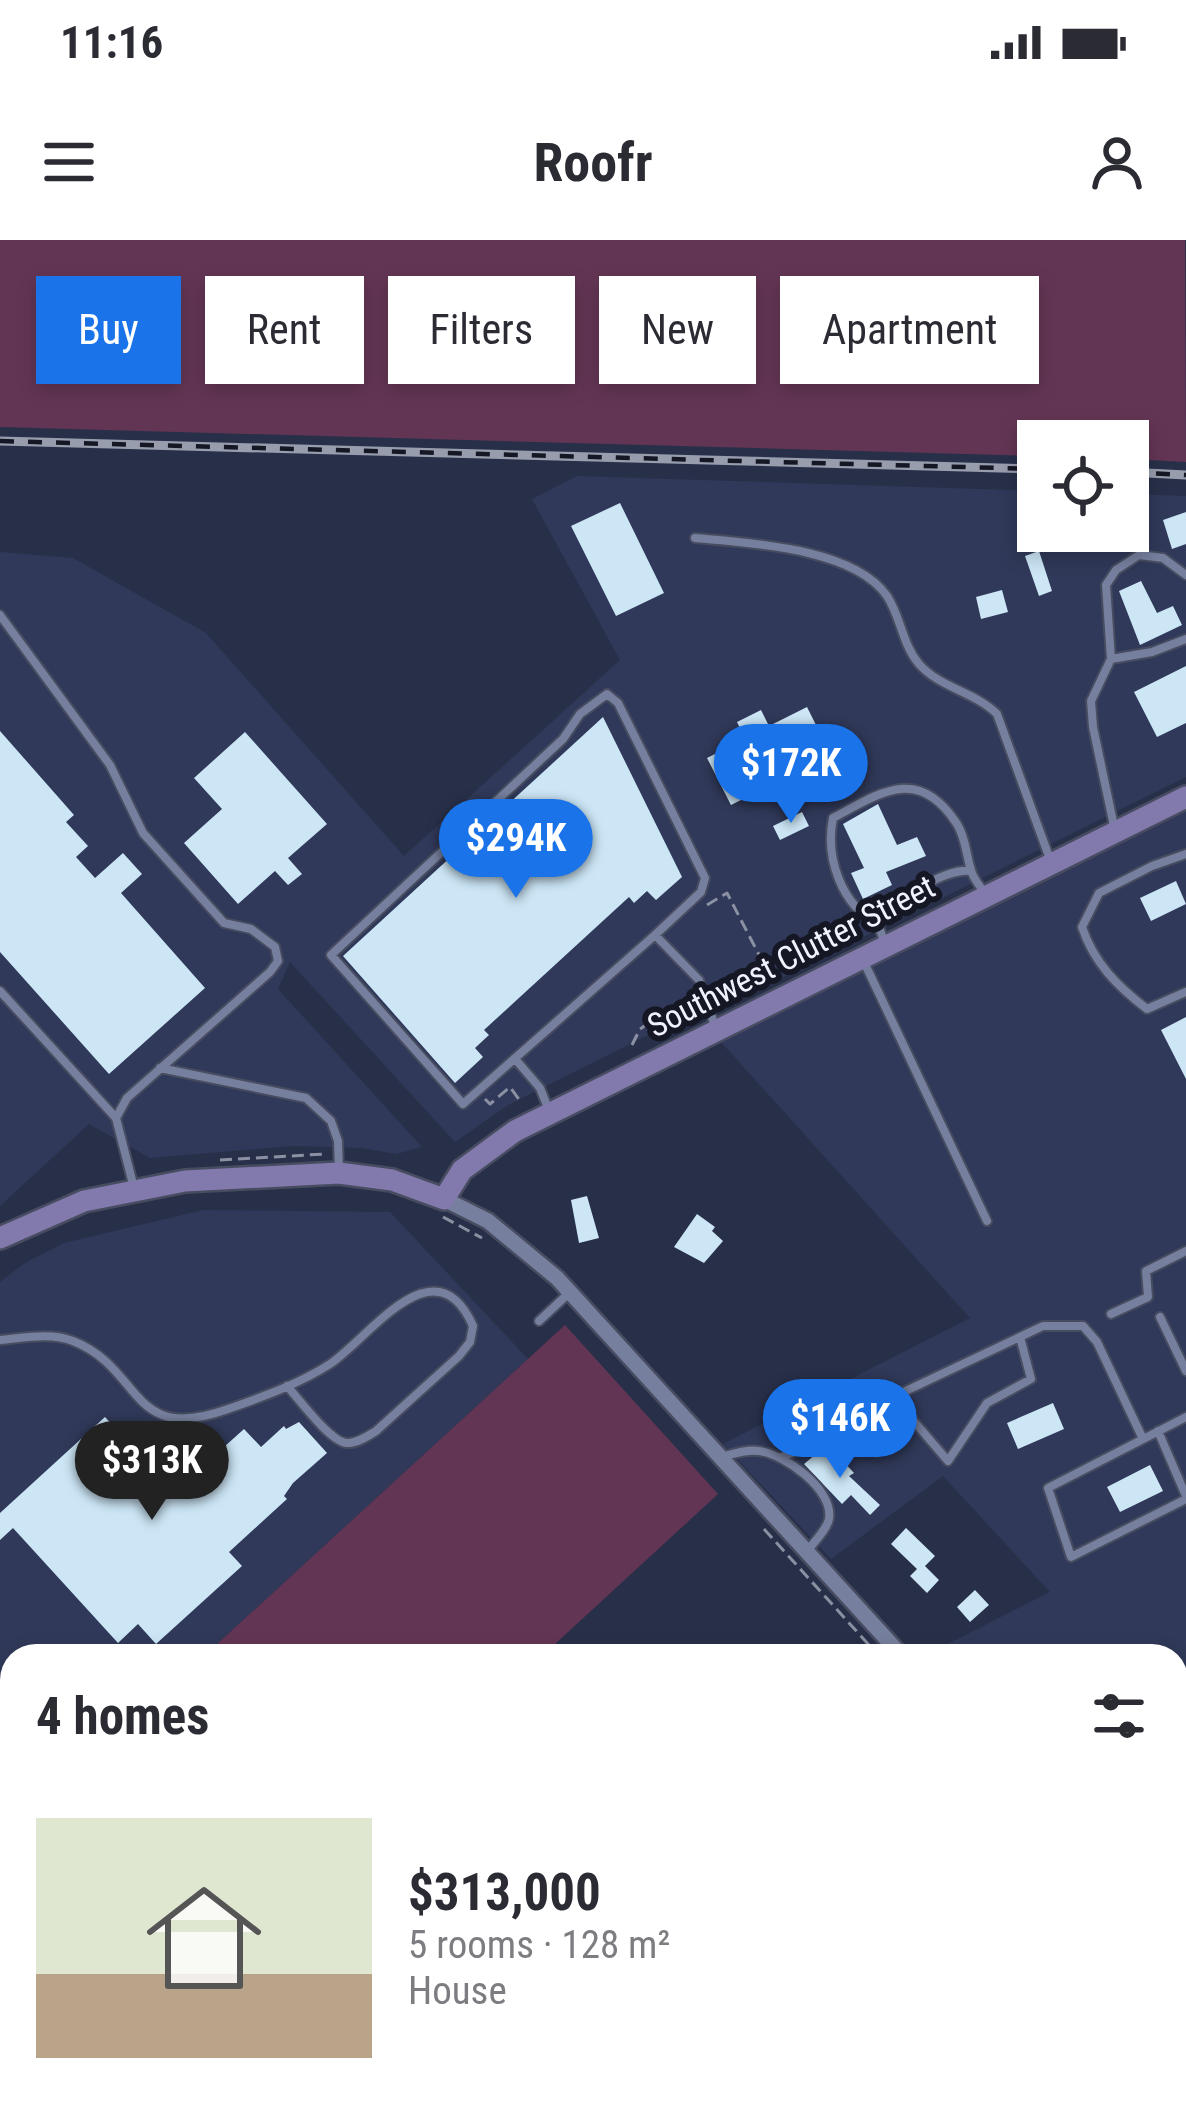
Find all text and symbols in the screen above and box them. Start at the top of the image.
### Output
text: 11:16 [60,16,163,69]
icon: menu [36,129,102,195]
icon: person [1084,129,1150,195]
text: Roofr [533,131,653,194]
chip: Buy [36,276,181,384]
chip: Rent [205,276,364,384]
chip: Filters [388,276,575,384]
chip: New [599,276,756,384]
chip: Apartment [780,276,1039,384]
map controls [1017,420,1149,552]
button: locate [1017,420,1149,552]
pin: $172K [707,724,875,826]
text: $172K [741,740,841,786]
pin: $294K [432,799,600,901]
text: $294K [466,815,566,861]
street label: Southwest Clutter Street [641,867,941,1045]
pin: $146K [756,1379,924,1481]
text: $146K [790,1395,890,1441]
pin: $313K [68,1421,236,1523]
text: $313K [102,1437,202,1483]
icon: filters [1086,1683,1152,1749]
text: 4 homes [36,1687,209,1746]
text: $313,000 [408,1863,601,1922]
icon: home [132,1866,276,2010]
text: 5 rooms · 128 m² [408,1922,670,1968]
text: House [408,1968,507,2014]

